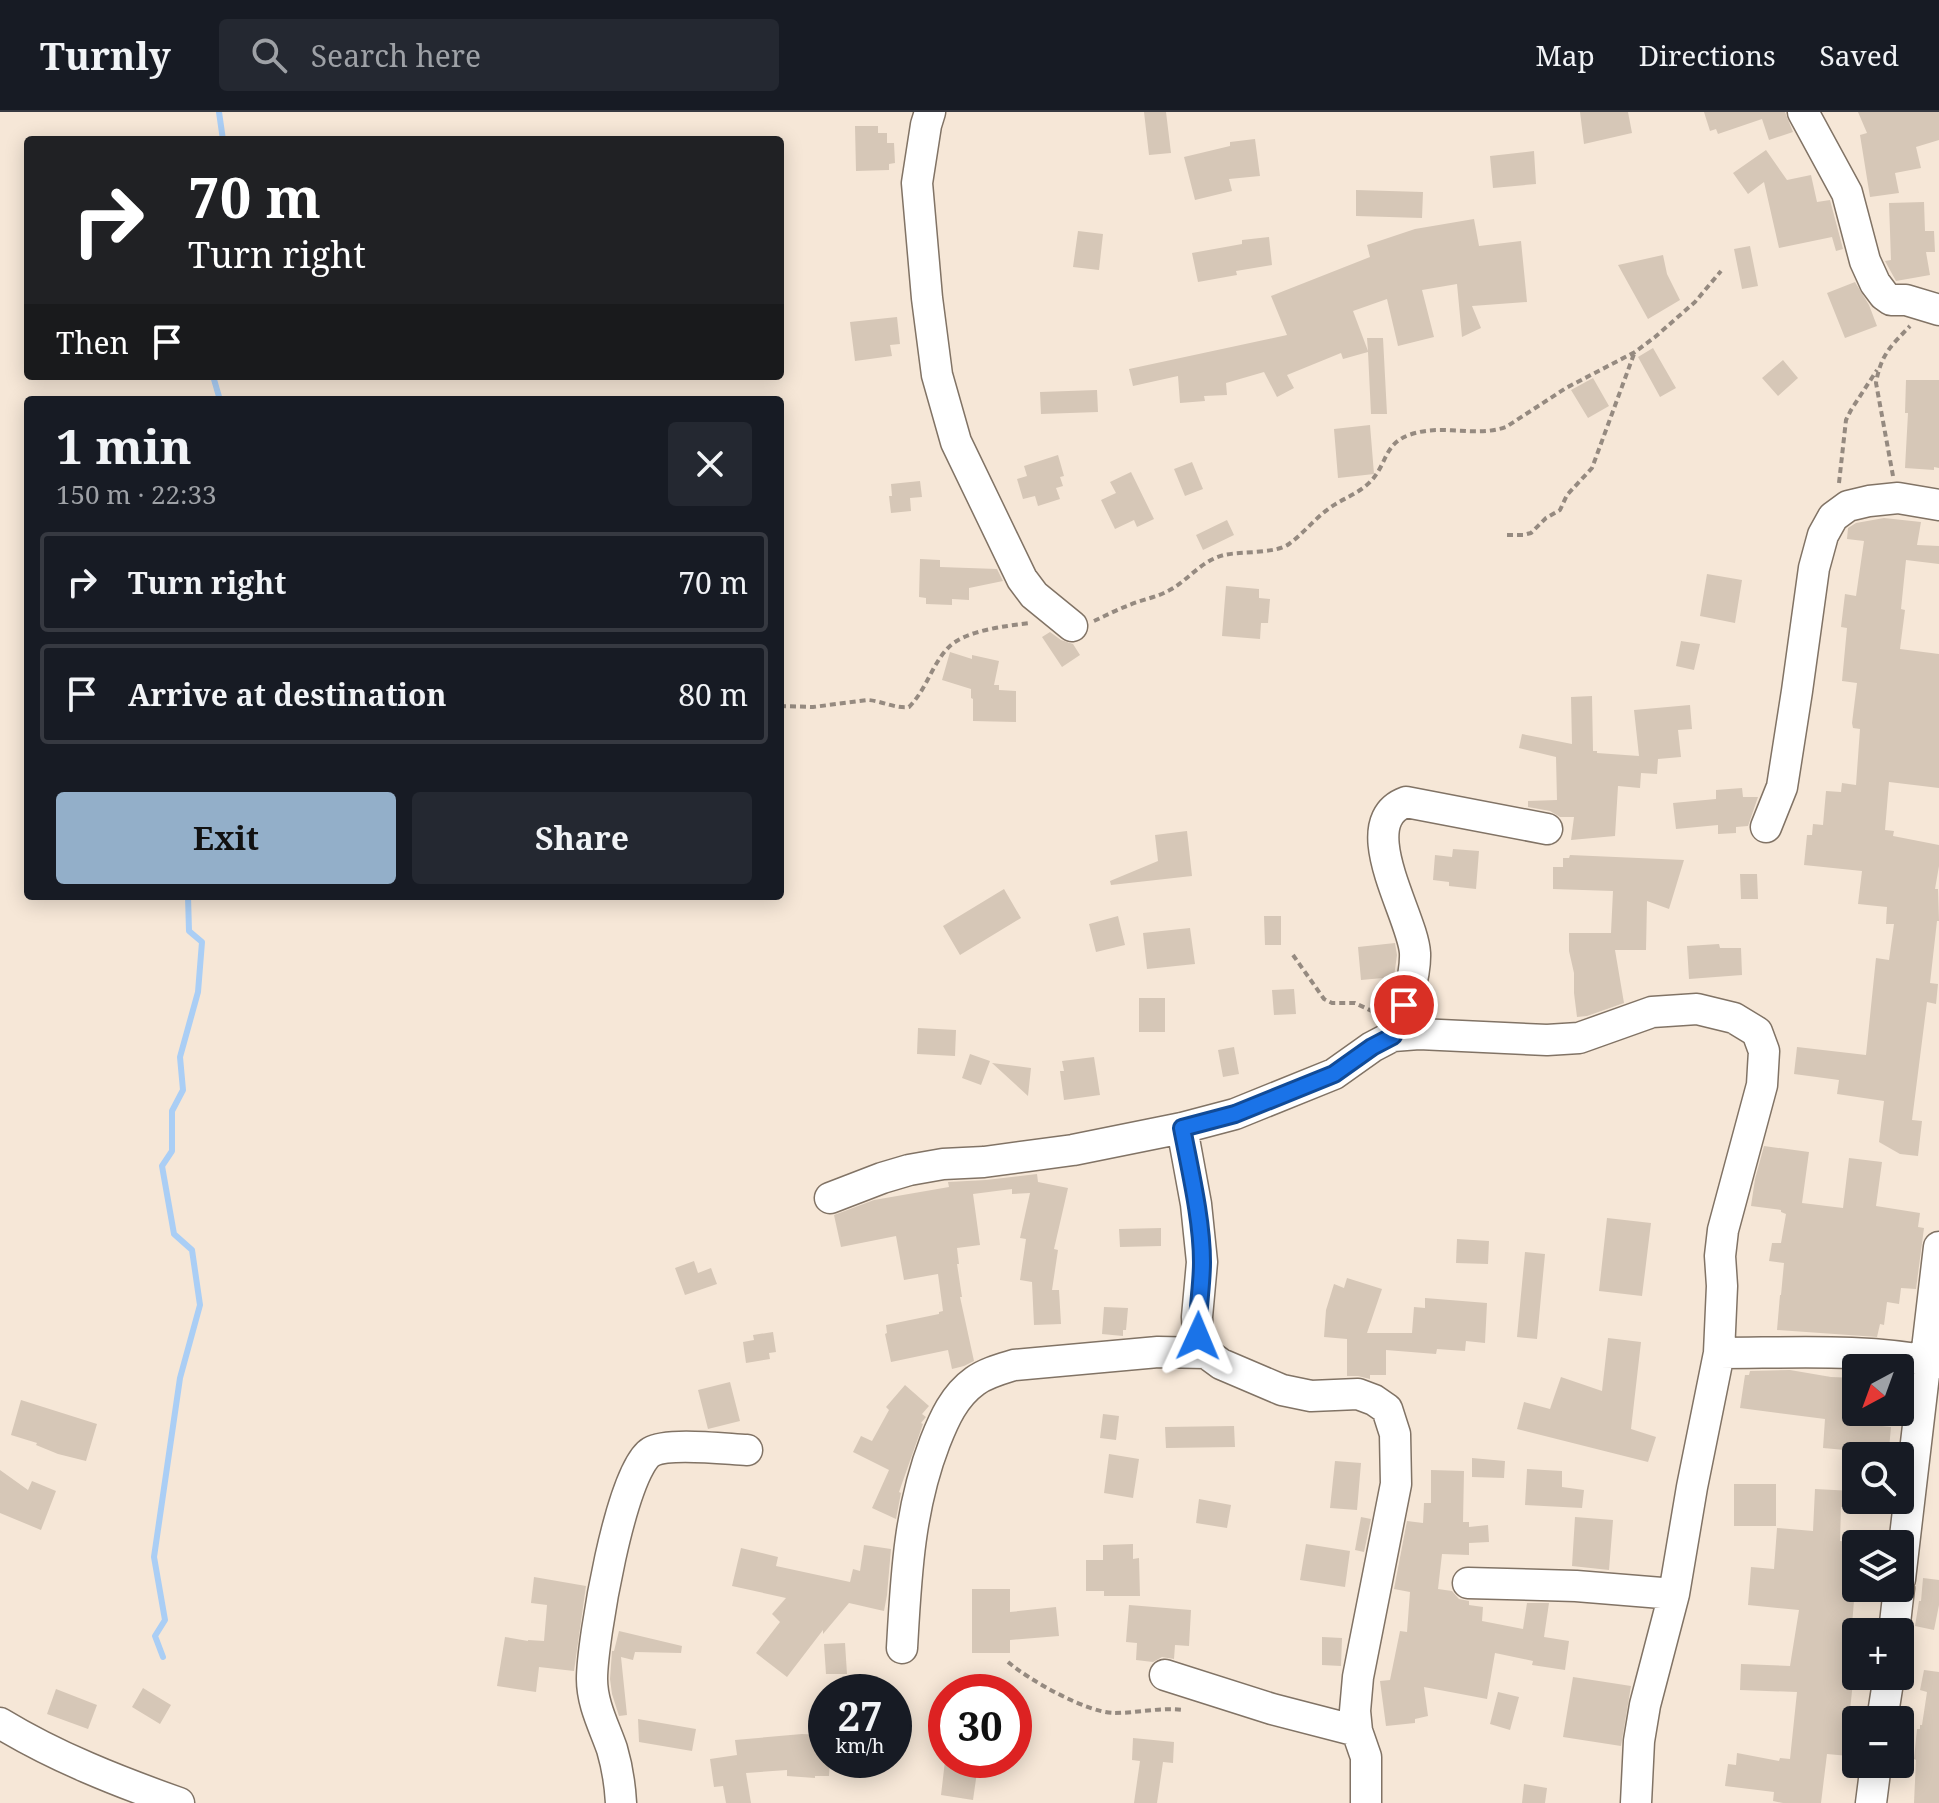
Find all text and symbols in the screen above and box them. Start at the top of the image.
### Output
search box [219,19,779,91]
text: Turnly [40,29,171,81]
icon: search [247,33,291,77]
text: Search here [311,35,481,76]
text: Map [1535,36,1595,74]
text: Directions [1639,36,1776,74]
text: Saved [1820,36,1899,74]
text: 70 m [188,158,321,234]
icon: right [56,168,160,272]
text: Turn right [188,230,366,279]
icon: arrive [145,320,189,364]
text: Then [56,322,129,363]
text: 1 min [56,413,192,478]
button: close [668,422,752,506]
text: 150 m · 22:33 [56,476,217,512]
icon: right [60,560,104,604]
text: Turn right [128,562,286,603]
text: 70 m [678,562,748,603]
icon: arrive [60,672,104,716]
text: Arrive at destination [128,674,447,715]
text: 80 m [678,674,748,715]
button: Exit [56,792,396,884]
button: Share [412,792,752,884]
pin [1370,971,1438,1039]
icon: arrive [1382,983,1426,1027]
position arrow [1156,1294,1240,1378]
north arrow [1842,1354,1914,1426]
map controls [1842,1354,1914,1778]
button: search [1842,1442,1914,1514]
button: layers [1842,1530,1914,1602]
button: + [1842,1618,1914,1690]
speed limit sign: 30 [928,1674,1032,1778]
text: 27 [837,1688,883,1743]
button: − [1842,1706,1914,1778]
text: km/h [835,1732,885,1759]

